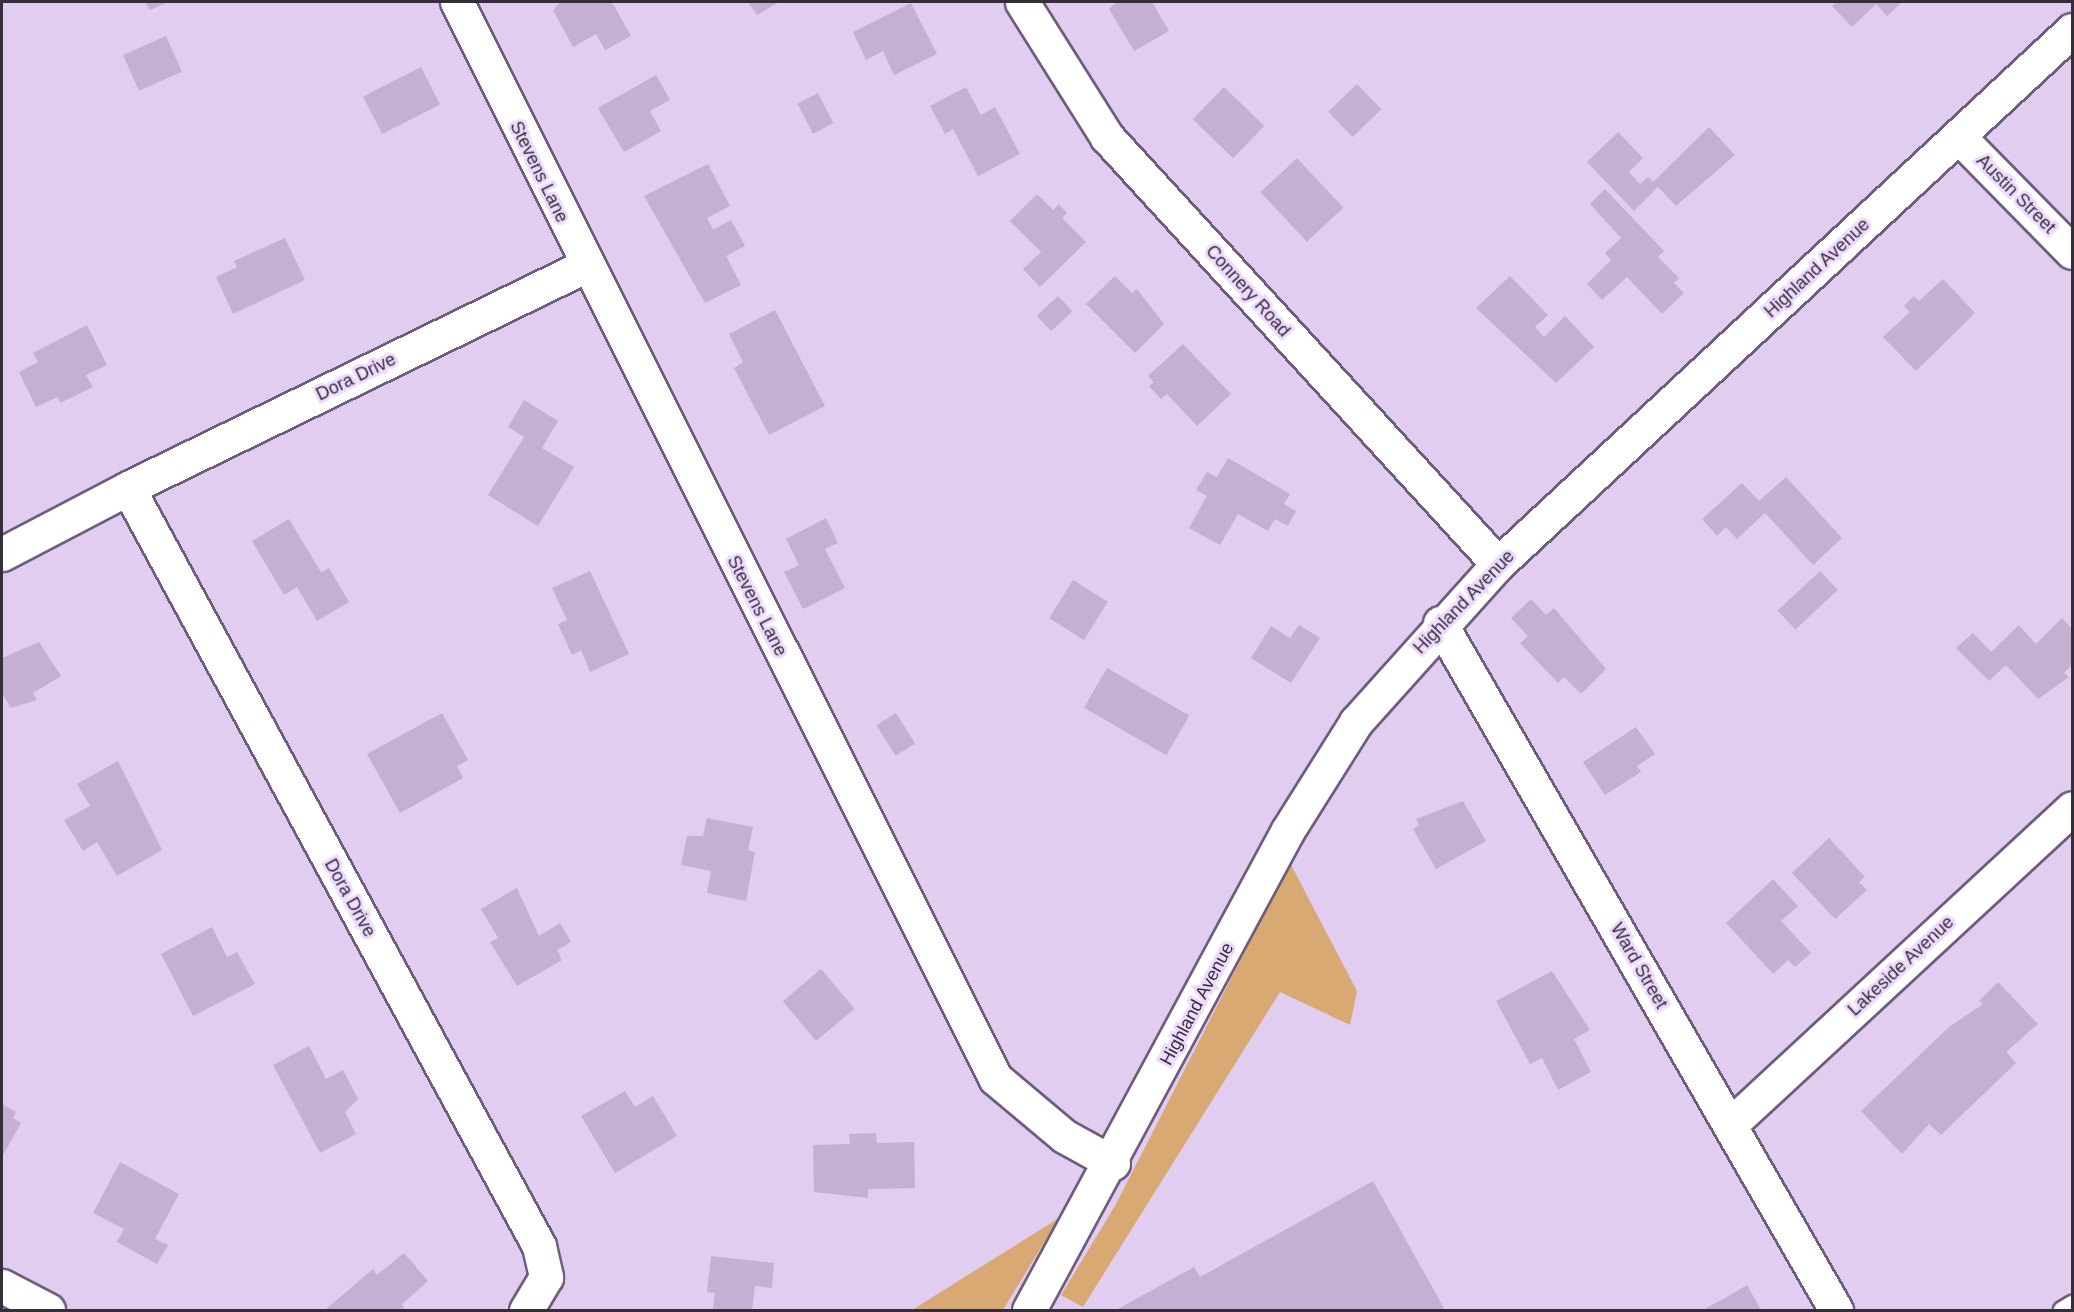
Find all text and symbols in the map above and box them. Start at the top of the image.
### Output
street label: Stevens Lane [505,118,573,226]
street label: Austin Street [1972,150,2060,238]
street label: Highland Avenue [1760,213,1874,323]
street label: Connery Road [1201,241,1295,341]
street label: Dora Drive [313,348,399,406]
street label: Highland Avenue [1409,545,1519,659]
street label: Stevens Lane [722,552,792,660]
street label: Dora Drive [320,855,380,941]
street label: Lakeside Avenue [1843,911,1959,1021]
street label: Ward Street [1606,919,1672,1013]
street label: Highland Avenue [1155,939,1239,1069]

